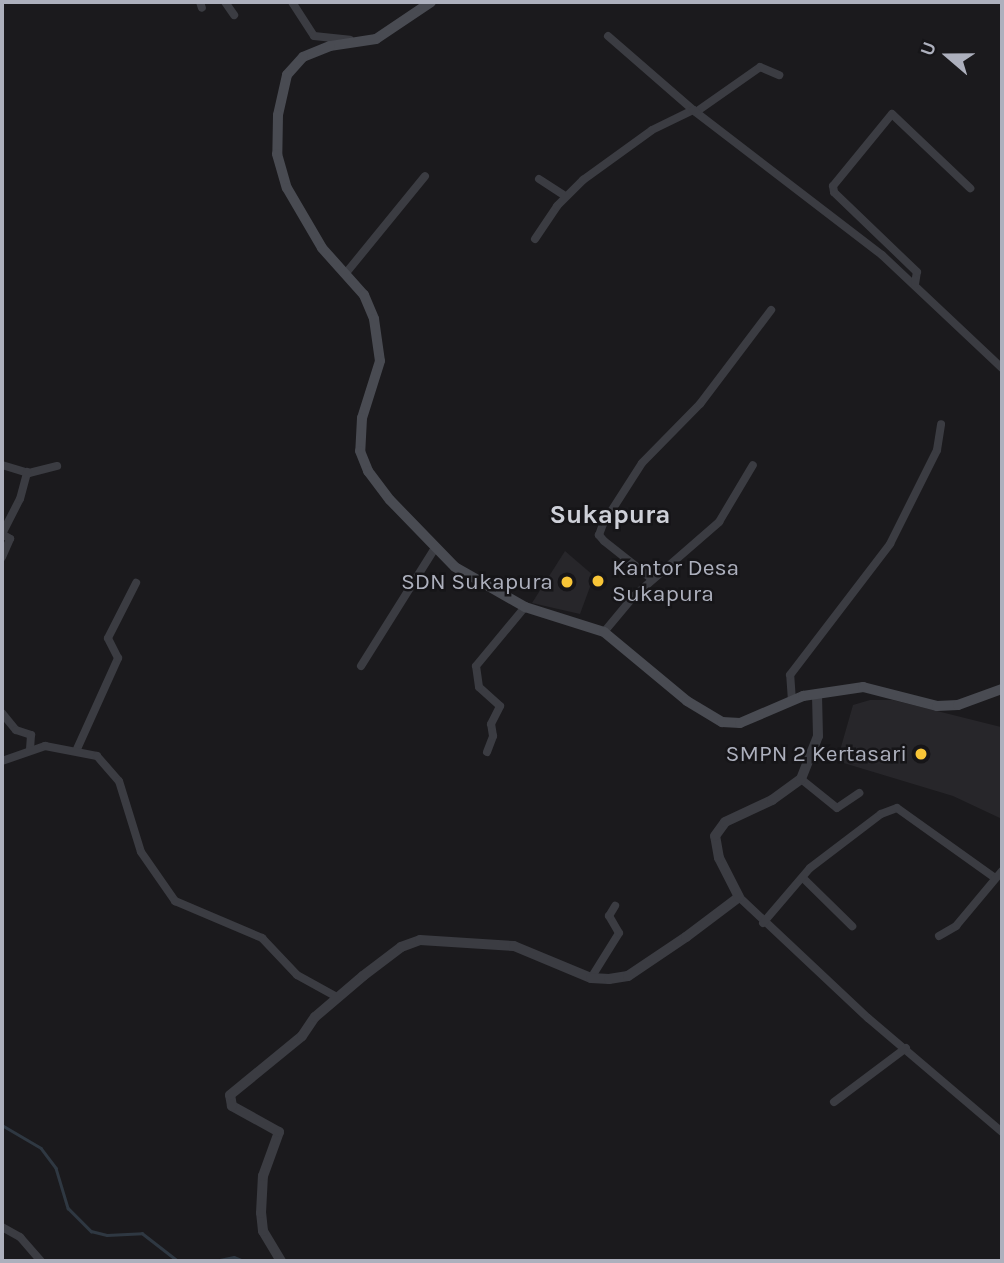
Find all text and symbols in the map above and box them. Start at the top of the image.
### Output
north arrow [913,21,983,91]
text: U [916,39,941,59]
district label: Sukapura [549,499,671,531]
place label: Kantor Desa Sukapura [612,554,739,608]
place label: SDN Sukapura [401,568,553,596]
marker: Kantor Desa Sukapura [590,573,606,589]
marker: SDN Sukapura [559,574,575,590]
place label: SMPN 2 Kertasari [726,740,907,768]
marker: SMPN 2 Kertasari [913,746,929,762]

